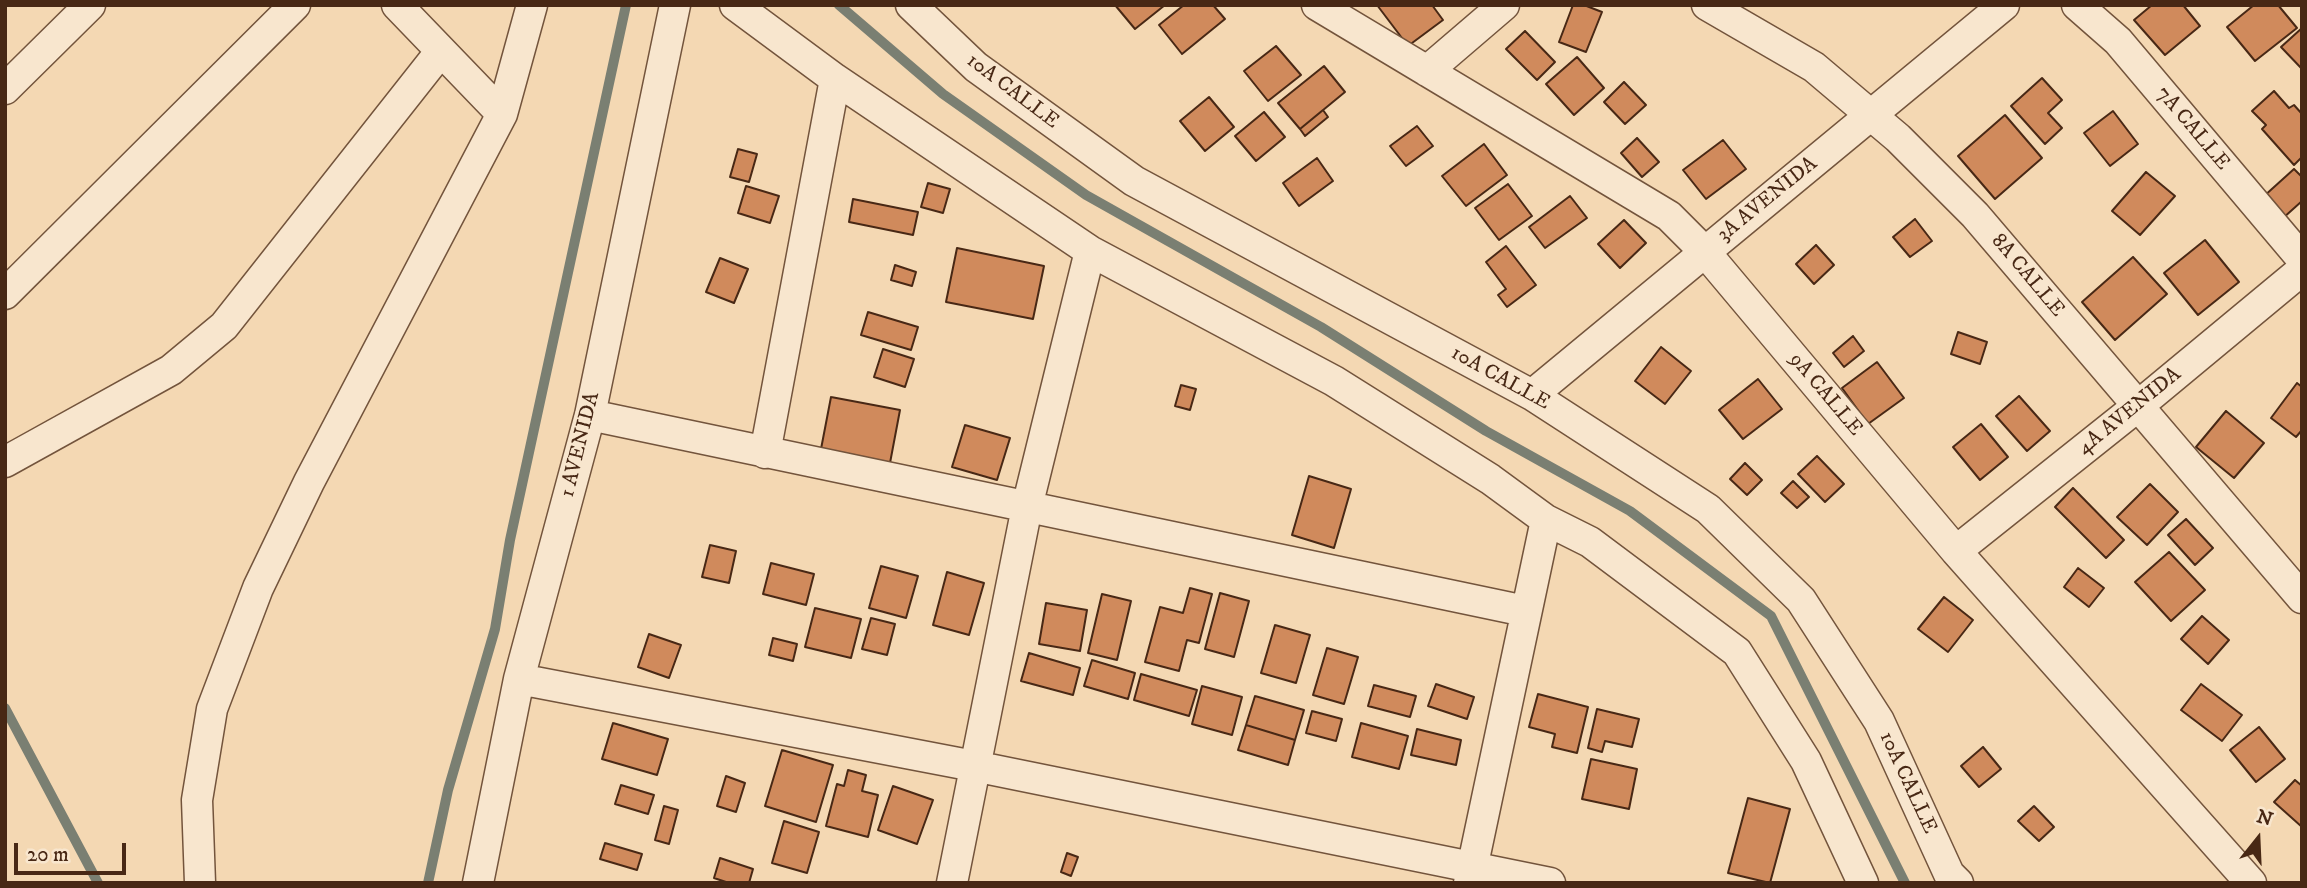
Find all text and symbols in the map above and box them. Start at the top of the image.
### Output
street label: 10A CALLE [961,49,1063,135]
street label: 7A CALLE [2150,82,2234,176]
street label: 3A AVENIDA [1713,152,1823,248]
street label: 8A CALLE [1985,229,2069,323]
street label: 10A CALLE [1446,341,1554,417]
street label: 9A CALLE [1783,348,1867,442]
street label: 4A AVENIDA [2073,363,2187,461]
street label: 1 AVENIDA [556,390,606,500]
street label: 10A CALLE [1872,728,1942,838]
north arrow [2223,804,2293,874]
text: N [2254,805,2276,832]
scale bar [18,828,130,872]
text: 20 m [27,842,69,868]

